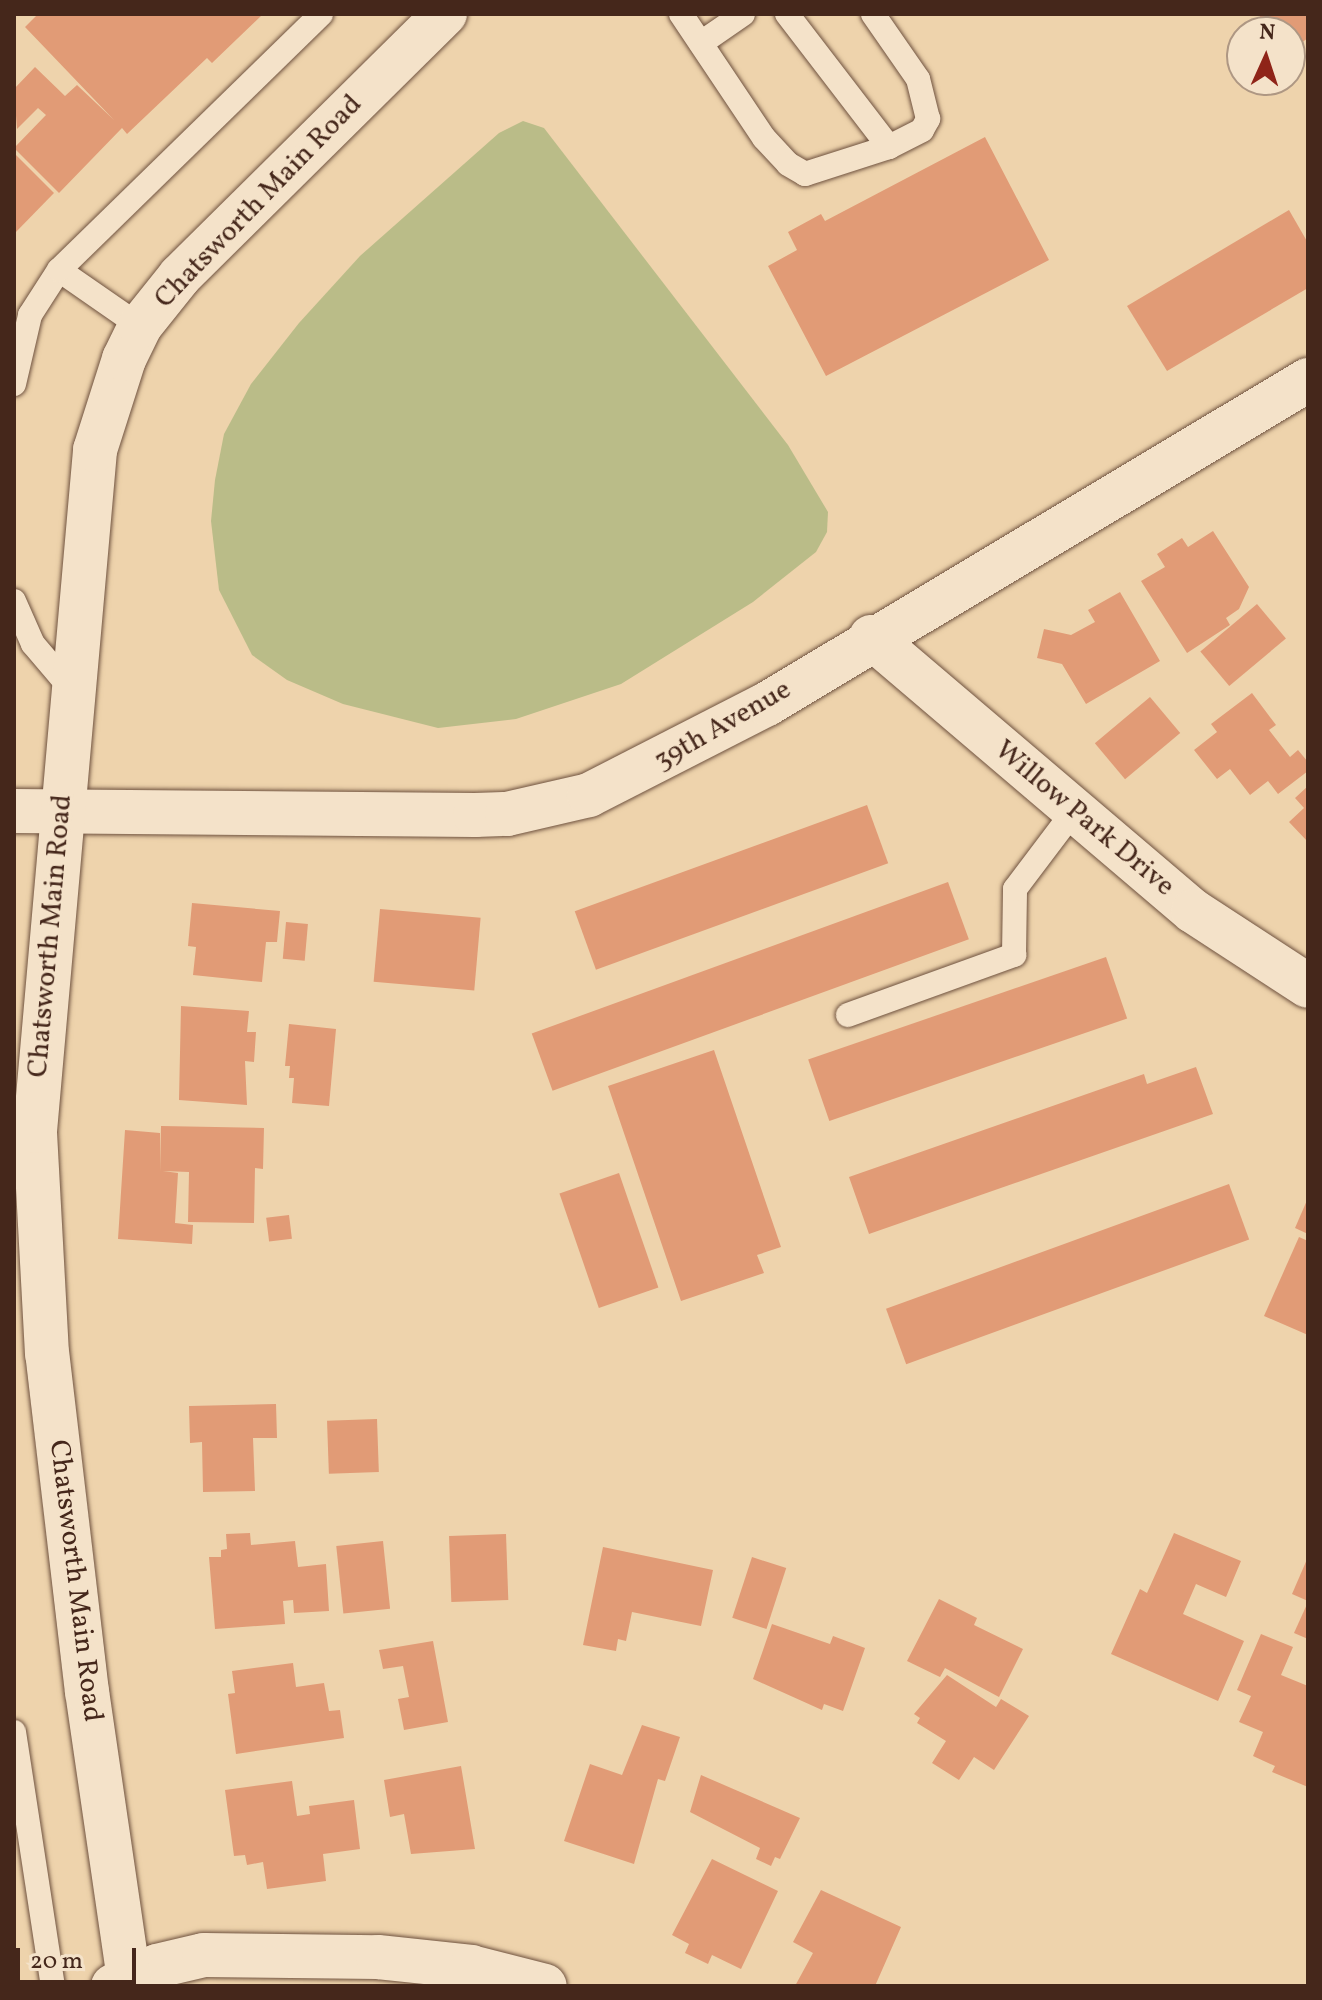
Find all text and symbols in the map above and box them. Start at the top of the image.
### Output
north arrow [1226,16,1306,96]
text: N [1258,18,1276,49]
street label: Chatsworth Main Road [148,88,370,316]
street label: 39th Avenue [649,673,797,779]
street label: Willow Park Drive [987,734,1181,904]
street label: Chatsworth Main Road [22,793,80,1079]
street label: Chatsworth Main Road [41,1438,109,1724]
scale bar [20,1932,140,1982]
text: 20 m [30,1945,83,1979]

